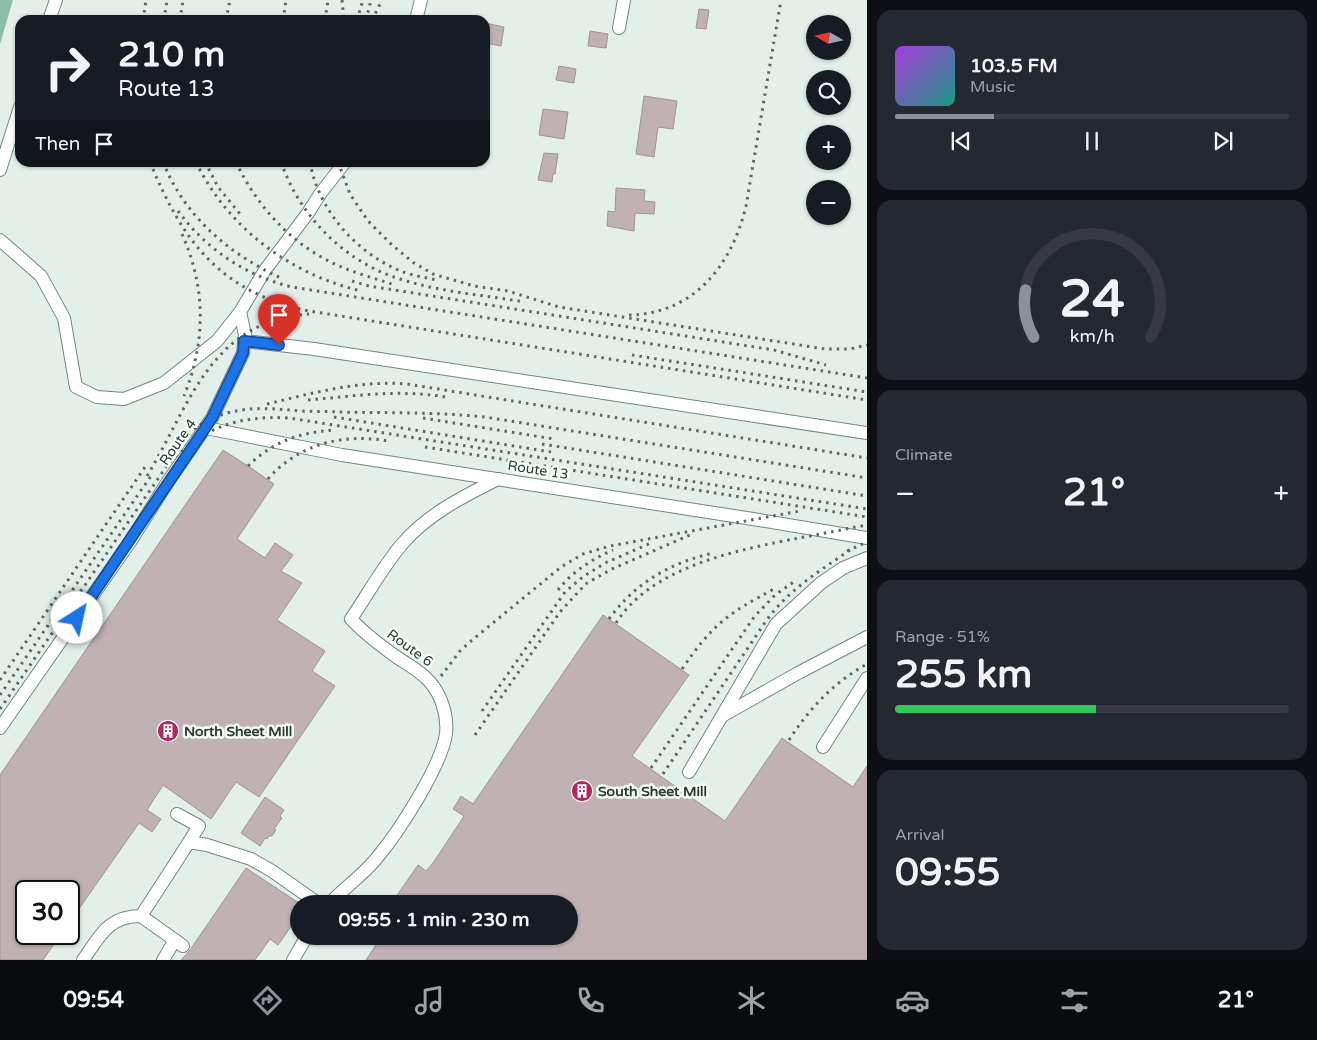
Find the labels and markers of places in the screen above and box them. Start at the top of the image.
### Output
pin [258,294,300,345]
building icon: North Sheet Mill [156,719,180,743]
place label: North Sheet Mill [184,723,292,740]
building icon: South Sheet Mill [570,779,594,803]
place label: South Sheet Mill [598,783,707,800]

